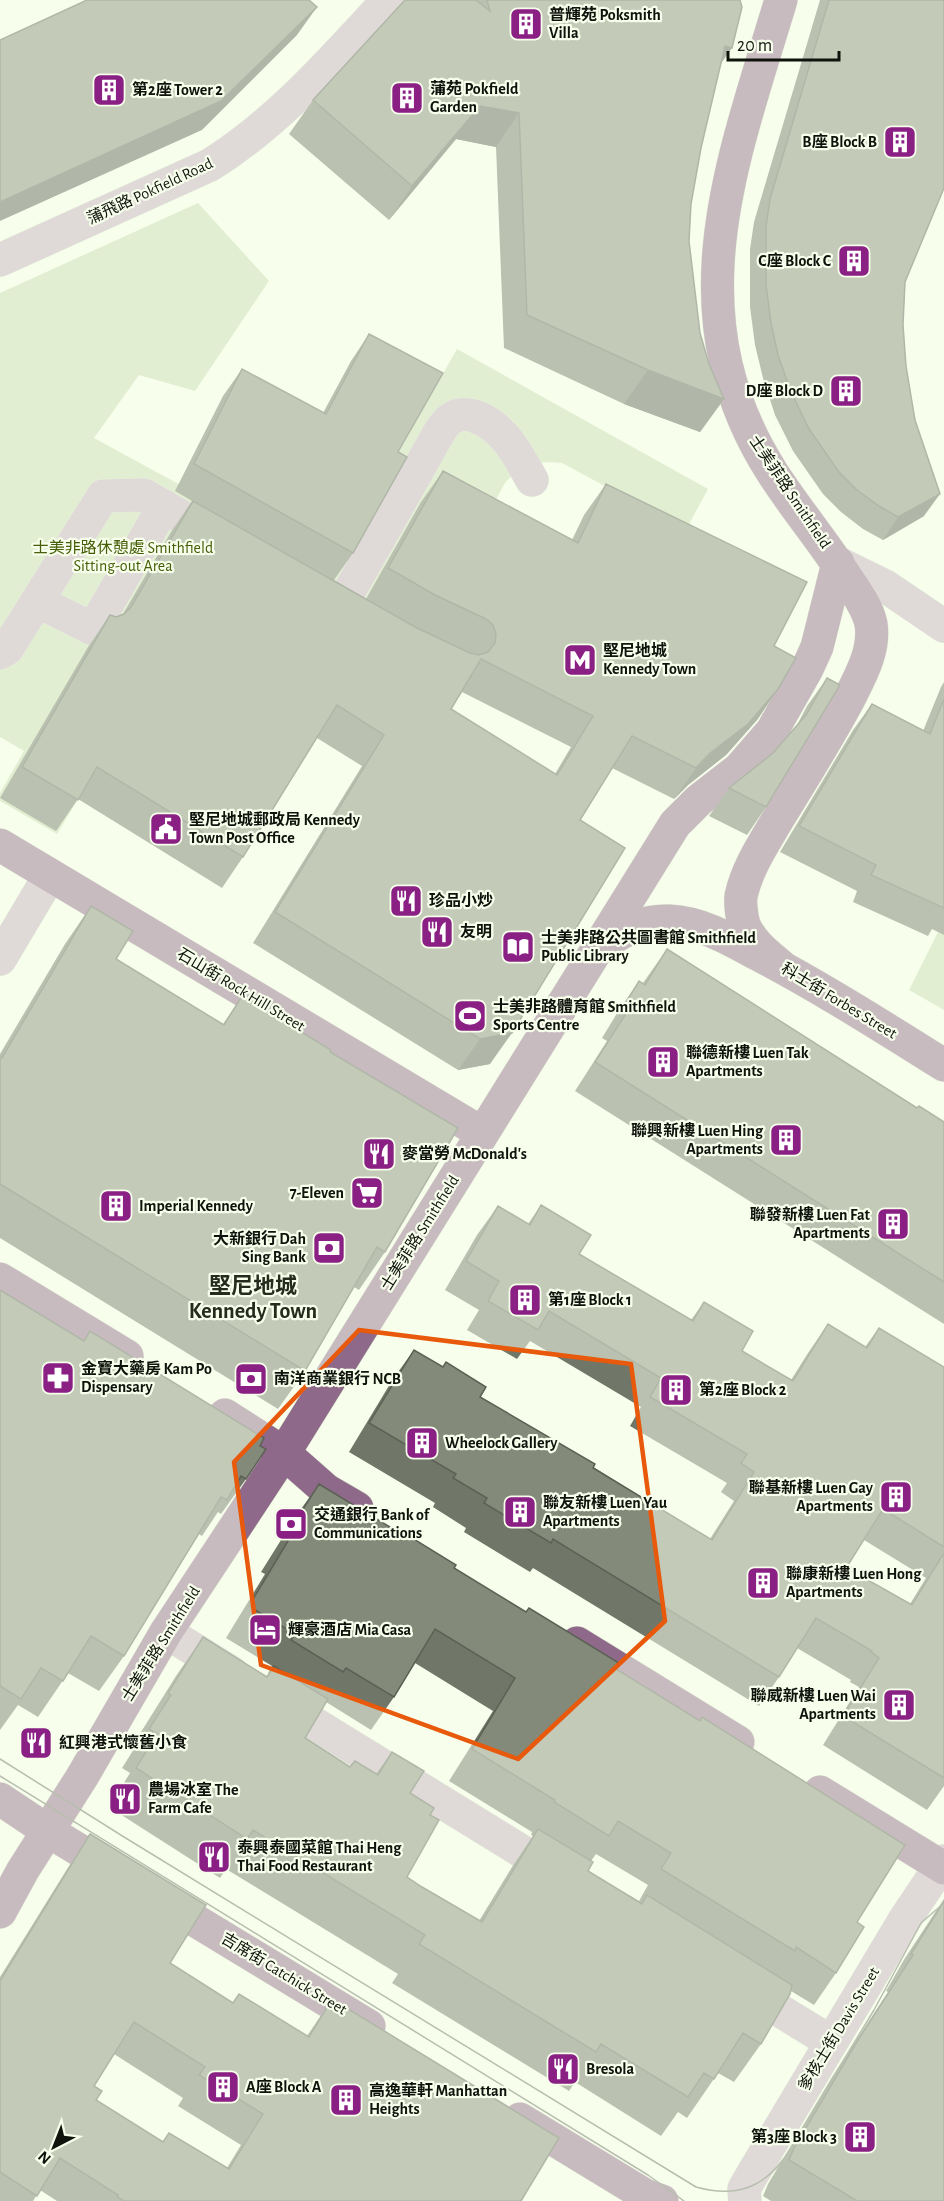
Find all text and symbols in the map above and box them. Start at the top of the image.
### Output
building icon: 普輝苑 Poksmith Villa [508,6,544,42]
place label: 普輝苑 Poksmith Villa [549,6,661,41]
scale bar [728,24,839,62]
text: 20 m [737,37,772,55]
building icon: 第2座 Tower 2 [91,72,127,108]
place label: 第2座 Tower 2 [132,80,223,98]
building icon: 蒲苑 Pokfield Garden [389,80,425,116]
place label: 蒲苑 Pokfield Garden [430,80,519,115]
building icon: B座 Block B [882,124,918,160]
place label: B座 Block B [802,133,877,150]
street label: 蒲飛路 Pokfield Road [84,154,215,227]
building icon: C座 Block C [836,243,872,279]
place label: C座 Block C [758,252,832,269]
building icon: D座 Block D [828,373,864,409]
place label: D座 Block D [746,382,824,399]
street label: 士美菲路 Smithfield [746,432,834,551]
park label: 士美非路休憩處 Smithfield Sitting-out Area [33,539,213,574]
place label: 堅尼地城 Kennedy Town [603,641,696,678]
metro station icon: 堅尼地城 Kennedy Town [562,642,598,678]
place label: 堅尼地城郵政局 Kennedy Town Post Office [189,810,361,846]
public building icon: 堅尼地城郵政局 Kennedy Town Post Office [148,811,184,847]
restaurant icon: 珍品小炒 [388,883,424,919]
place label: 珍品小炒 [429,891,493,909]
restaurant icon: 友明 [419,914,455,950]
place label: 友明 [460,923,492,940]
library icon: 士美非路公共圖書館 Smithfield Public Library [500,929,536,965]
place label: 士美非路公共圖書館 Smithfield Public Library [541,929,756,965]
street label: 石山街 Rock Hill Street [174,945,308,1034]
street label: 科士街 Forbes Street [778,959,900,1042]
sports icon: 士美非路體育館 Smithfield Sports Centre [452,998,488,1034]
place label: 士美非路體育館 Smithfield Sports Centre [493,998,676,1033]
place label: 聯德新樓 Luen Tak Apartments [686,1043,809,1079]
building icon: 聯德新樓 Luen Tak Apartments [645,1044,681,1080]
place label: 聯興新樓 Luen Hing Apartments [631,1122,764,1157]
building icon: 聯興新樓 Luen Hing Apartments [768,1122,804,1158]
restaurant icon: 麥當勞 McDonald's [361,1136,397,1172]
place label: 麥當勞 McDonald's [402,1145,527,1162]
street label: 士美菲路 Smithfield [377,1172,462,1293]
supermarket icon: 7-Eleven [349,1175,385,1211]
place label: 7-Eleven [290,1185,344,1201]
building icon: Imperial Kennedy [98,1188,134,1224]
place label: Imperial Kennedy [139,1198,254,1215]
place label: 聯發新樓 Luen Fat Apartments [750,1206,871,1241]
building icon: 聯發新樓 Luen Fat Apartments [875,1206,911,1242]
place label: 大新銀行 Dah Sing Bank [213,1230,306,1265]
bank icon: 大新銀行 Dah Sing Bank [311,1230,347,1266]
district label: 堅尼地城 Kennedy Town [189,1274,317,1323]
building icon: 第1座 Block 1 [507,1282,543,1318]
place label: 第1座 Block 1 [548,1290,632,1308]
place label: 金寶大藥房 Kam Po Dispensary [81,1359,212,1396]
pharmacy icon: 金寶大藥房 Kam Po Dispensary [40,1360,76,1396]
bank icon: 南洋商業銀行 NCB [233,1361,269,1397]
place label: 南洋商業銀行 NCB [274,1370,401,1387]
building icon: 第2座 Block 2 [658,1372,694,1408]
place label: 第2座 Block 2 [699,1380,787,1398]
building icon: Wheelock Gallery [404,1425,440,1461]
place label: Wheelock Gallery [445,1435,558,1452]
place label: 聯基新樓 Luen Gay Apartments [749,1479,874,1514]
building icon: 聯基新樓 Luen Gay Apartments [878,1479,914,1515]
building icon: 聯友新樓 Luen Yau Apartments [502,1494,538,1530]
place label: 聯友新樓 Luen Yau Apartments [543,1494,668,1529]
place label: 交通銀行 Bank of Communications [314,1505,431,1541]
bank icon: 交通銀行 Bank of Communications [273,1506,309,1542]
building icon: 聯康新樓 Luen Hong Apartments [745,1565,781,1601]
place label: 聯康新樓 Luen Hong Apartments [786,1565,922,1600]
street label: 士美菲路 Smithfield [118,1583,203,1704]
hotel icon: 輝豪酒店 Mia Casa [247,1612,283,1648]
place label: 輝豪酒店 Mia Casa [288,1620,412,1638]
place label: 聯威新樓 Luen Wai Apartments [750,1686,876,1722]
building icon: 聯威新樓 Luen Wai Apartments [881,1687,917,1723]
restaurant icon: 紅興港式懷舊小食 [18,1725,54,1761]
place label: 紅興港式懷舊小食 [59,1733,187,1751]
restaurant icon: 農場冰室 The Farm Cafe [107,1781,143,1817]
place label: 農場冰室 The Farm Cafe [148,1781,239,1816]
place label: 泰興泰國菜館 Thai Heng Thai Food Restaurant [237,1838,402,1874]
restaurant icon: 泰興泰國菜館 Thai Heng Thai Food Restaurant [196,1839,232,1875]
street label: 吉席街 Catchick Street [218,1929,350,2018]
street label: 爹核士街 Davis Street [795,1964,882,2094]
restaurant icon: Bresola [545,2051,581,2087]
place label: Bresola [586,2061,635,2077]
building icon: A座 Block A [205,2069,241,2105]
place label: A座 Block A [246,2078,322,2095]
building icon: 高逸華軒 Manhattan Heights [328,2082,364,2118]
place label: 高逸華軒 Manhattan Heights [369,2082,507,2117]
north arrow [24,2117,84,2177]
building icon: 第3座 Block 3 [842,2119,878,2155]
place label: 第3座 Block 3 [751,2127,837,2145]
text: N [35,2148,54,2167]

